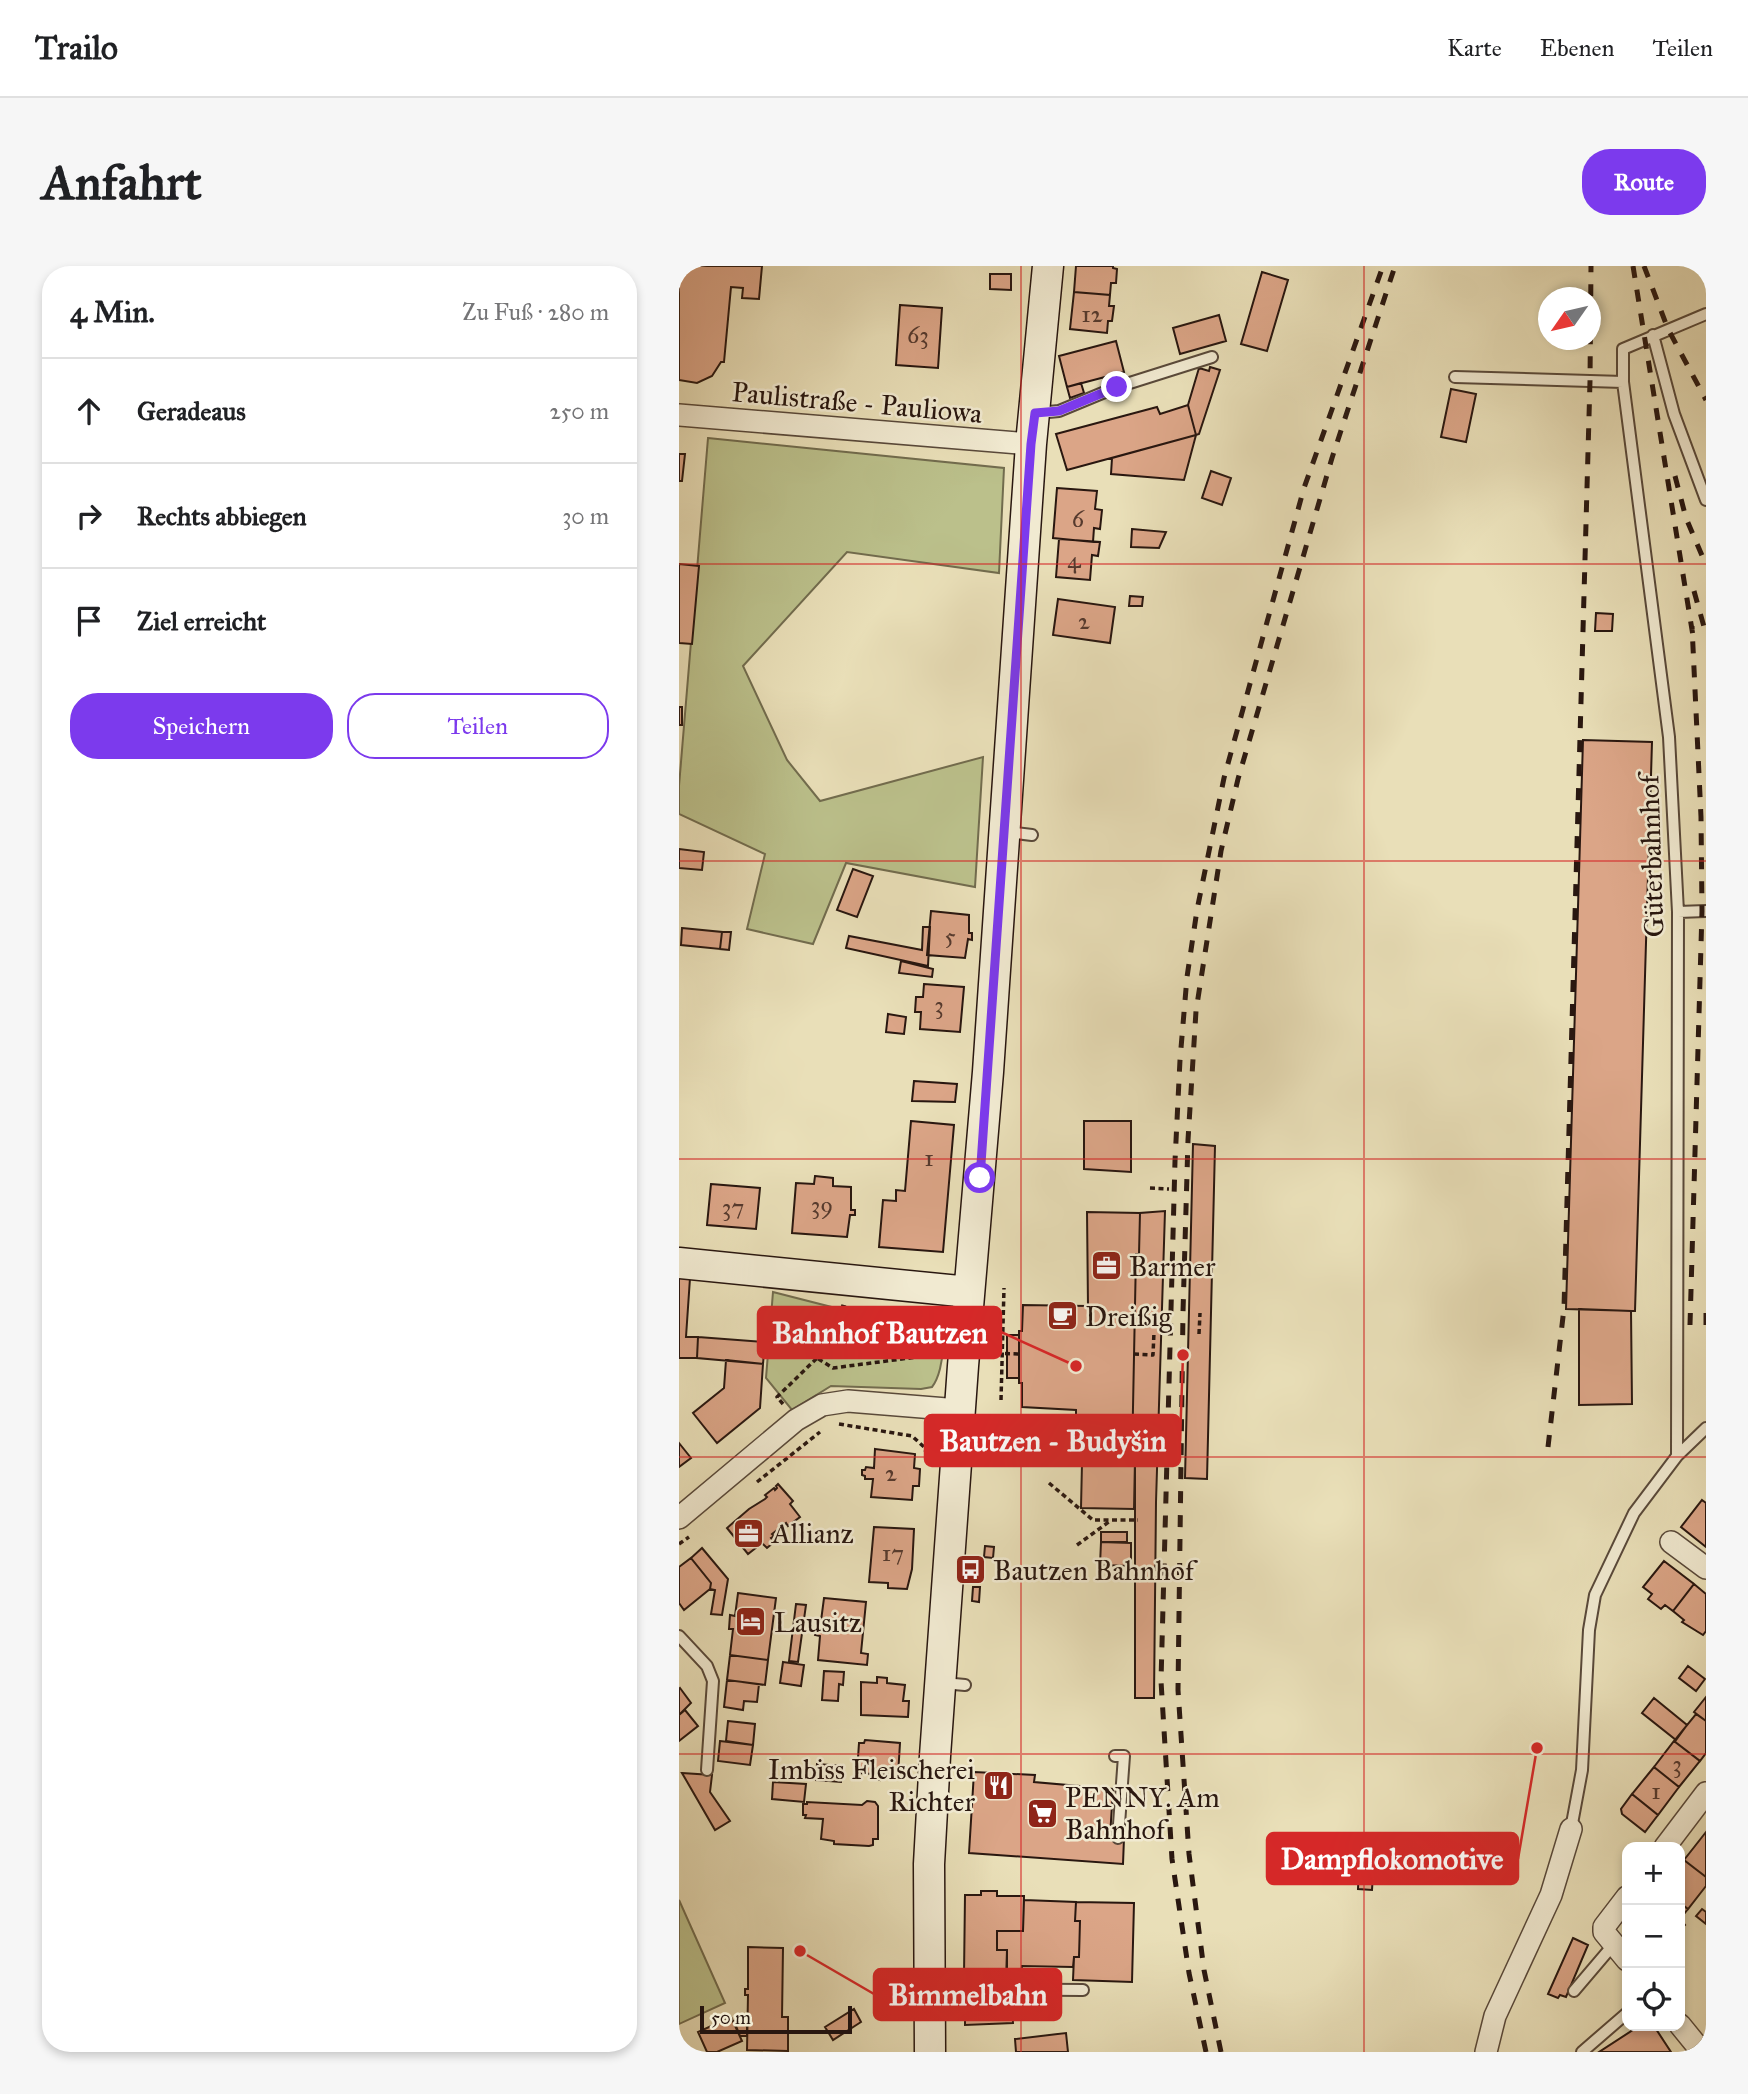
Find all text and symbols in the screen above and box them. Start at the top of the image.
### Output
text: Trailo [35,28,118,68]
text: Karte [1447,33,1502,63]
text: Ebenen [1540,33,1615,63]
text: Teilen [1653,33,1713,63]
button: Route [1582,149,1706,215]
text: Anfahrt [42,153,202,212]
north arrow [1538,287,1601,350]
text: 4 Min. [70,294,155,330]
text: Zu Fuß · 280 m [462,298,609,326]
house number: 12 [1081,299,1103,329]
house number: 63 [907,320,929,350]
route end [1101,371,1132,402]
street label: Paulistraße - Pauliowa [730,374,984,431]
icon: ahead [70,392,108,430]
text: Geradeaus [137,395,246,427]
text: 250 m [549,397,609,425]
icon: right [70,497,108,535]
text: Rechts abbiegen [137,500,307,532]
text: 30 m [562,502,609,530]
house number: 6 [1072,504,1085,534]
house number: 4 [1067,545,1081,575]
icon: arrive [70,602,108,640]
text: Ziel erreicht [137,605,266,637]
house number: 2 [1078,606,1090,636]
button: Speichern [70,693,333,759]
button: Teilen [347,693,609,759]
street label: Güterbahnhof [1631,770,1672,938]
house number: 5 [944,921,956,951]
house number: 3 [934,990,944,1020]
house number: 1 [924,1143,934,1173]
route start [964,1162,995,1193]
house number: 39 [811,1190,833,1220]
house number: 37 [722,1192,744,1222]
office icon: Barmer [1089,1249,1123,1283]
place label: Barmer [1129,1249,1216,1284]
cafe icon: Dreißig [1045,1299,1079,1333]
place label: Dreißig [1085,1299,1173,1334]
callout: Bahnhof Bautzen [758,1307,1001,1358]
text: Bahnhof Bautzen [772,1315,989,1351]
callout: Bautzen - Budyšin [925,1415,1180,1466]
text: Bautzen - Budyšin [939,1423,1167,1459]
house number: 2 [885,1458,897,1488]
office icon: Allianz [732,1516,766,1550]
place label: Allianz [771,1516,854,1551]
house number: 17 [882,1538,904,1568]
bus stop icon: Bautzen Bahnhof [953,1553,987,1587]
place label: Bautzen Bahnhof [993,1553,1199,1588]
hotel icon: Lausitz [734,1605,768,1639]
place label: Lausitz [774,1605,862,1640]
house number: 3 [1672,1749,1682,1779]
place label: Imbiss Fleischerei Richter [768,1752,975,1819]
restaurant icon: Imbiss Fleischerei Richter [981,1768,1015,1802]
house number: 1 [1651,1776,1661,1806]
place label: PENNY. Am Bahnhof [1065,1780,1220,1847]
supermarket icon: PENNY. Am Bahnhof [1025,1796,1059,1830]
callout: Dampflokomotive [1267,1833,1518,1884]
text: Dampflokomotive [1280,1841,1504,1877]
map controls [1622,1842,1685,2031]
button: + [1622,1842,1685,1905]
button: − [1622,1905,1685,1968]
button: locate [1622,1968,1685,2031]
callout: Bimmelbahn [874,1969,1061,2020]
text: Bimmelbahn [888,1977,1048,2013]
scale bar [700,2003,852,2035]
text: 50 m [711,2006,751,2029]

